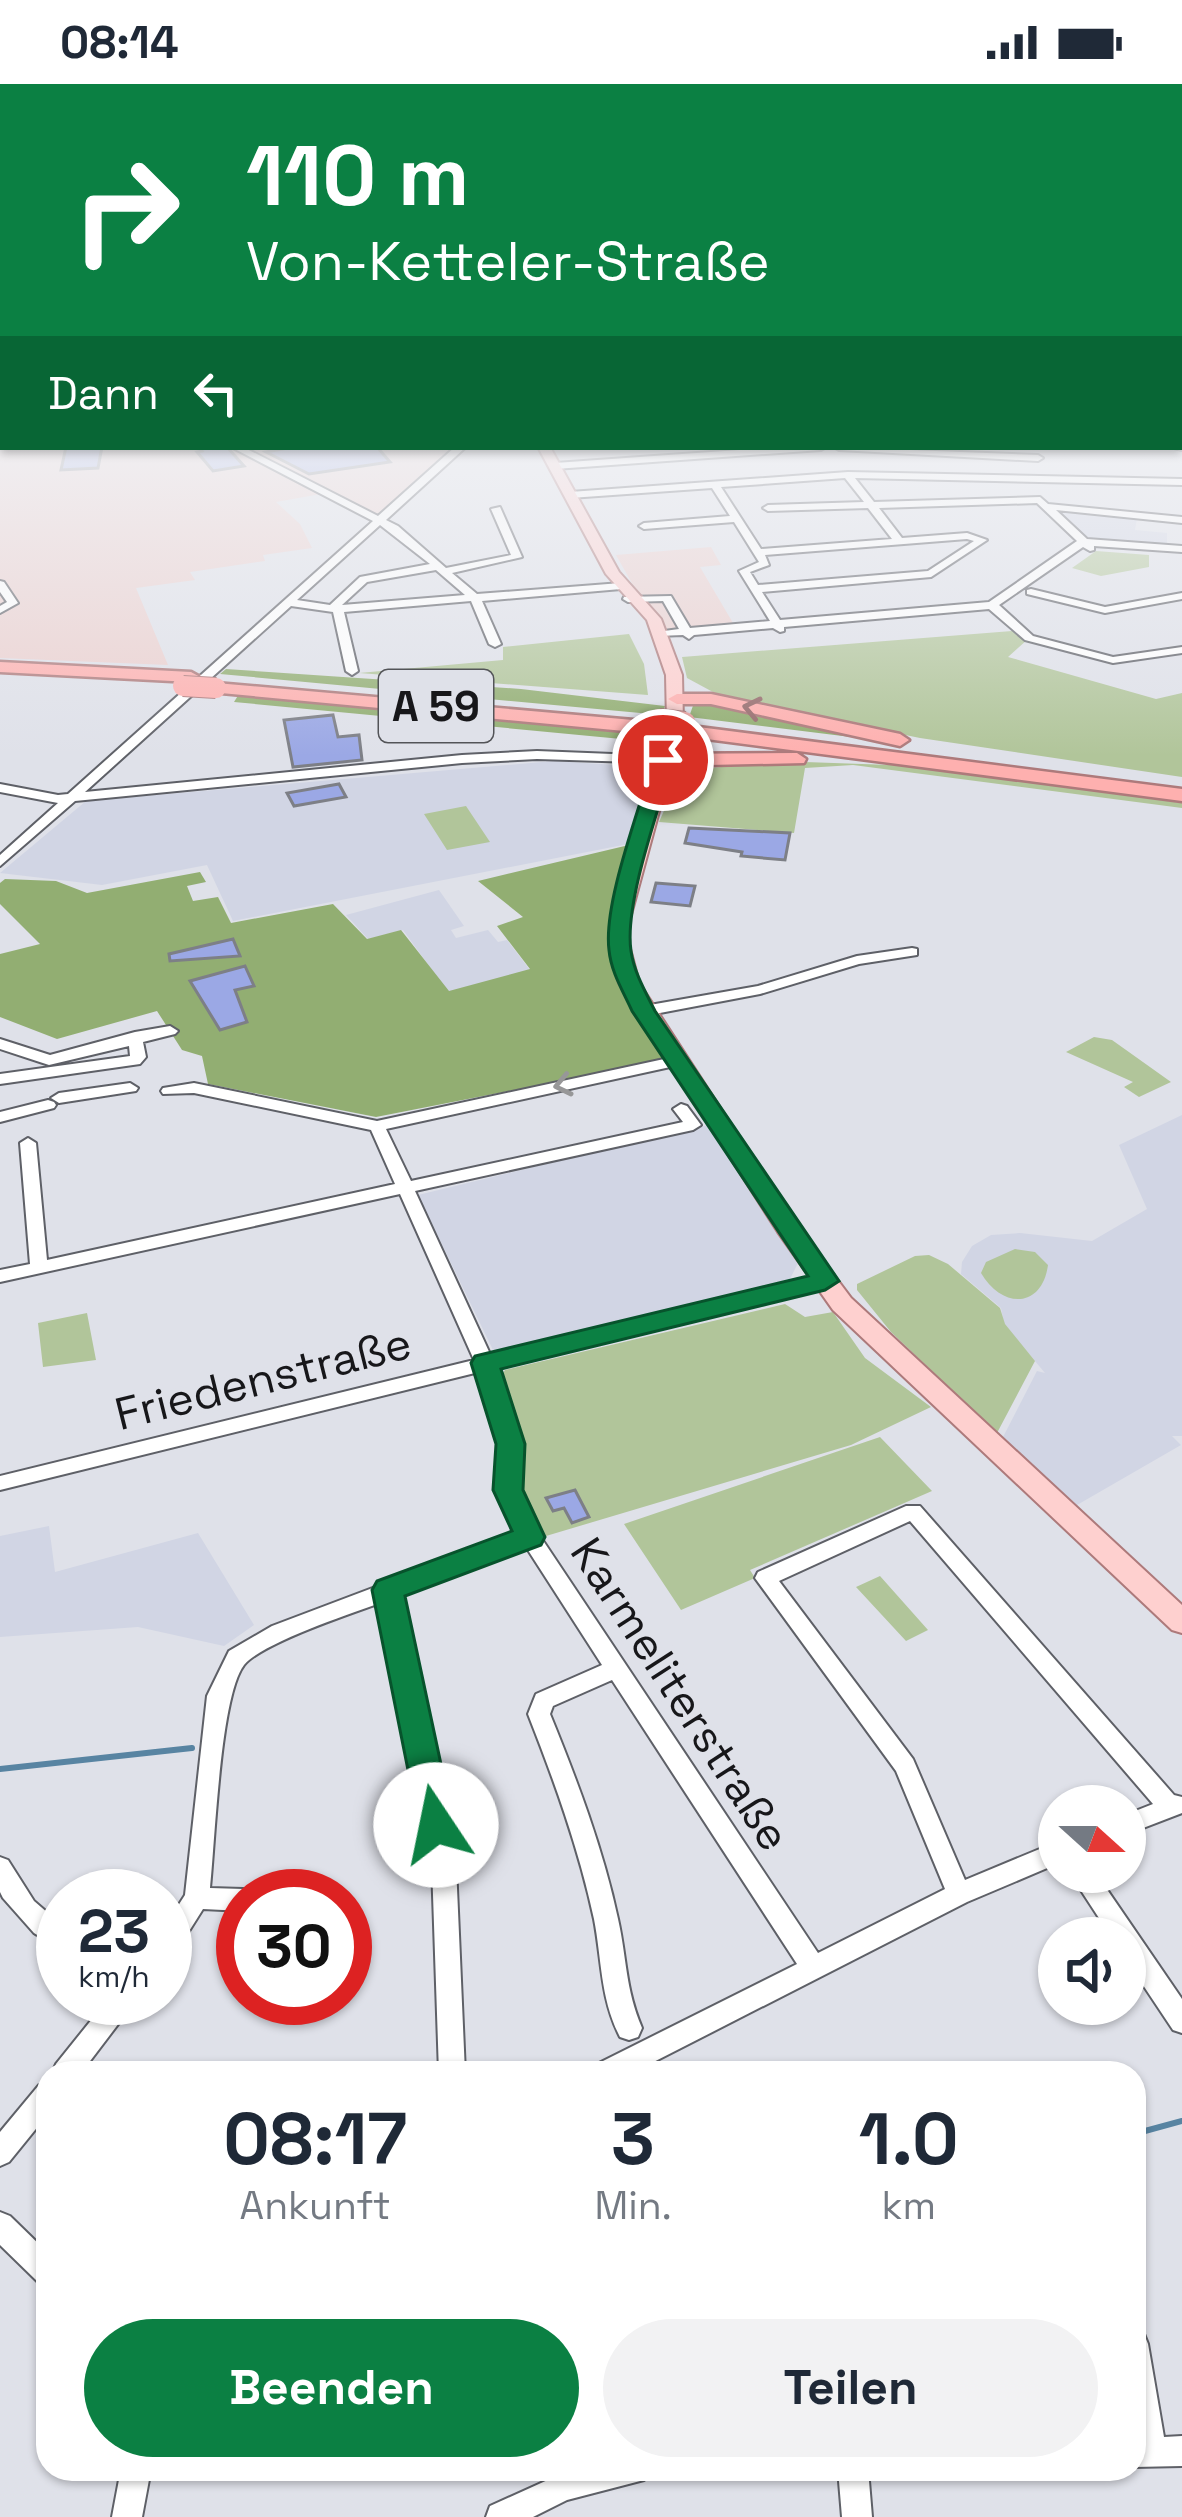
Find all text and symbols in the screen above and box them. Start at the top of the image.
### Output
text: 08:14 [60,14,179,71]
text: 110 m [246,122,469,230]
icon: right [48,132,204,288]
text: Von-Ketteler-Straße [246,227,770,296]
icon: left [183,360,249,426]
text: Dann [48,365,159,422]
road number: A 59 [379,670,493,742]
one-way arrow [743,697,763,722]
pin [612,709,714,811]
icon: arrive [630,727,696,793]
one-way arrow [554,1072,574,1097]
street label: Friedenstraße [109,1314,417,1443]
street label: Karmeliterstraße [558,1527,803,1861]
position arrow [373,1762,499,1888]
north arrow [1038,1785,1146,1893]
map controls [1038,1785,1146,2025]
speed limit sign: 30 [216,1869,372,2025]
text: 23 [78,1893,150,1970]
button: sound [1038,1917,1146,2025]
text: km/h [78,1957,150,1996]
text: 08:17 [223,2093,407,2185]
text: 3 [611,2093,655,2185]
text: 1.0 [859,2093,959,2185]
text: Ankunft [240,2181,391,2230]
text: Min. [594,2181,672,2230]
text: km [881,2181,936,2230]
button: Beenden [84,2319,579,2457]
button: Teilen [603,2319,1098,2457]

